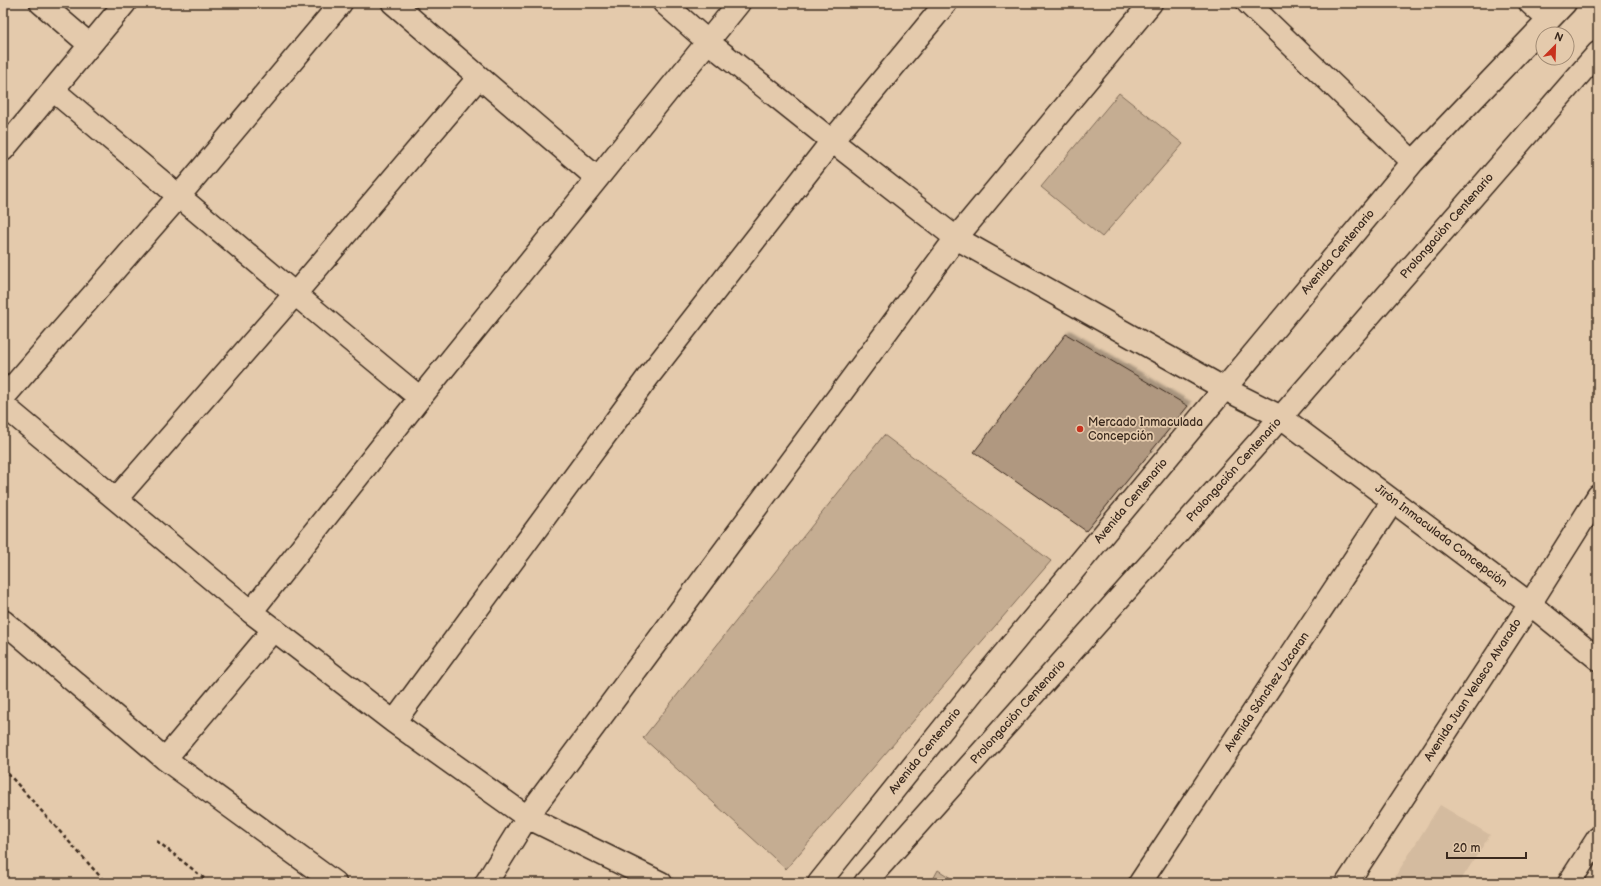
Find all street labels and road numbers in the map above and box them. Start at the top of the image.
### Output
street label: Prolongación Centenario [1397,170,1497,282]
street label: Avenida Centenario [1298,206,1378,298]
street label: Prolongación Centenario [1183,415,1285,525]
street label: Avenida Centenario [1091,455,1171,547]
street label: Jirón Inmaculada Concepción [1372,481,1510,591]
street label: Avenida Juan Velasco Alvarado [1421,616,1525,764]
street label: Avenida Sánchez Uzcaran [1221,629,1313,755]
street label: Prolongación Centenario [967,657,1069,767]
street label: Avenida Centenario [886,705,964,797]

